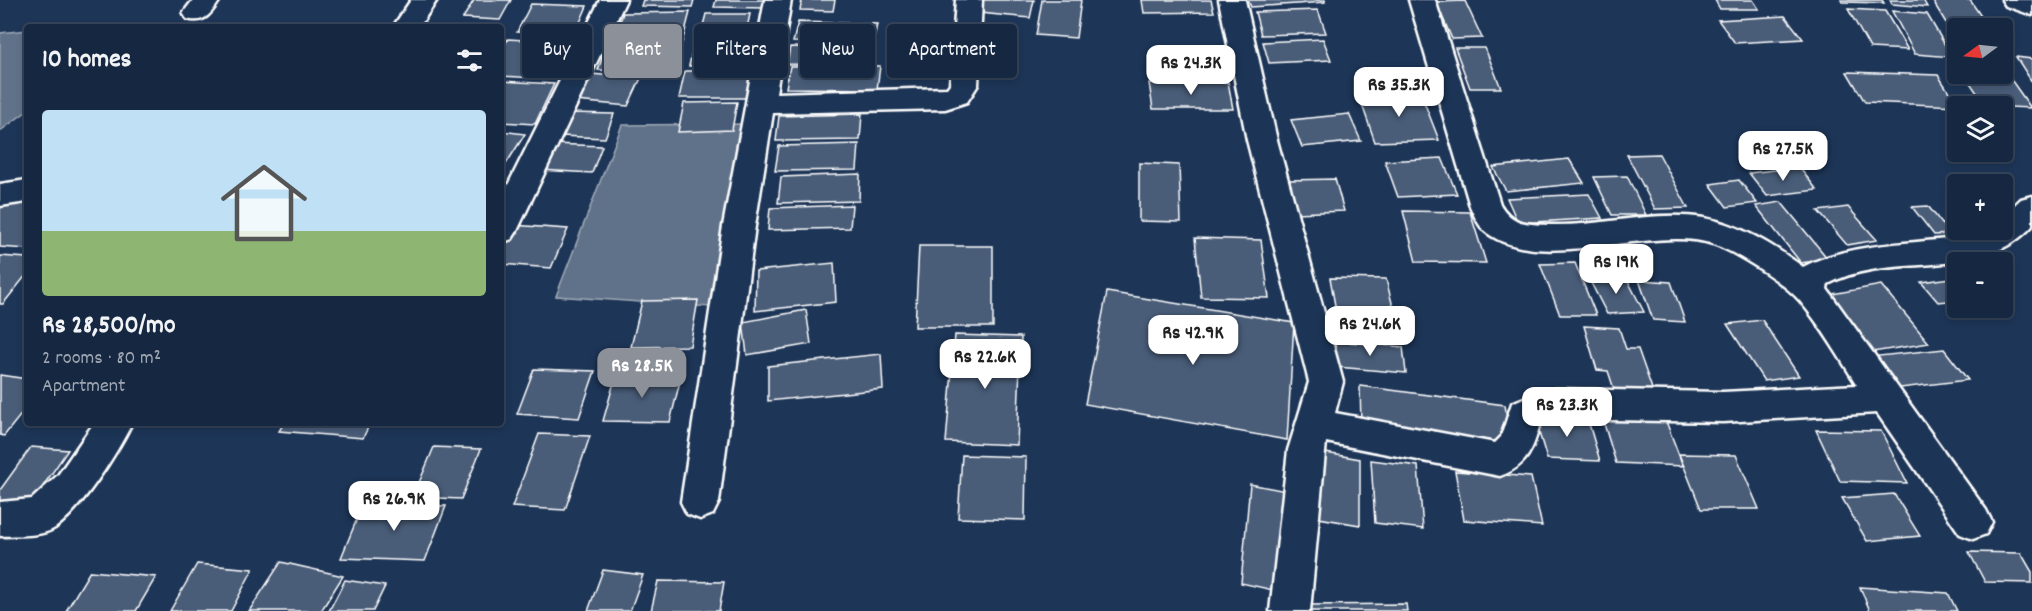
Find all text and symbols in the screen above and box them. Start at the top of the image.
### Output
north arrow [1947,18,2013,84]
map controls [1947,18,2013,318]
chip: Buy [522,24,592,78]
chip: Rent [604,24,682,78]
chip: Filters [694,24,788,78]
chip: New [800,24,875,78]
chip: Apartment [887,24,1017,78]
text: 10 homes [42,42,132,79]
icon: filters [453,44,486,77]
pin: Rs 24.3K [1129,45,1253,96]
text: Rs 24.3K [1160,50,1222,78]
pin: Rs 35.3K [1337,67,1461,118]
text: Rs 35.3K [1368,72,1430,100]
button: layers [1947,96,2013,162]
pin: Rs 27.5K [1721,131,1845,182]
text: Rs 27.5K [1753,136,1813,164]
icon: home [210,149,318,257]
button: + [1947,174,2013,240]
pin: Rs 19K [1567,244,1665,295]
text: Rs 19K [1593,249,1639,277]
button: − [1947,252,2013,318]
pin: Rs 24.6K [1308,306,1432,357]
text: Rs 28,500/mo [42,308,176,345]
text: Rs 24.6K [1339,311,1401,339]
pin: Rs 42.9K [1131,315,1255,366]
text: Rs 42.9K [1162,320,1224,348]
pin: Rs 22.6K [923,339,1047,390]
text: Rs 22.6K [954,344,1016,372]
text: 2 rooms · 80 m² [42,345,161,373]
pin: Rs 28.5K [580,348,704,399]
text: Rs 28.5K [611,353,673,381]
text: Apartment [42,373,125,401]
pin: Rs 23.3K [1505,387,1629,438]
text: Rs 23.3K [1536,392,1598,420]
pin: Rs 26.9K [332,481,456,532]
text: Rs 26.9K [363,486,426,514]

